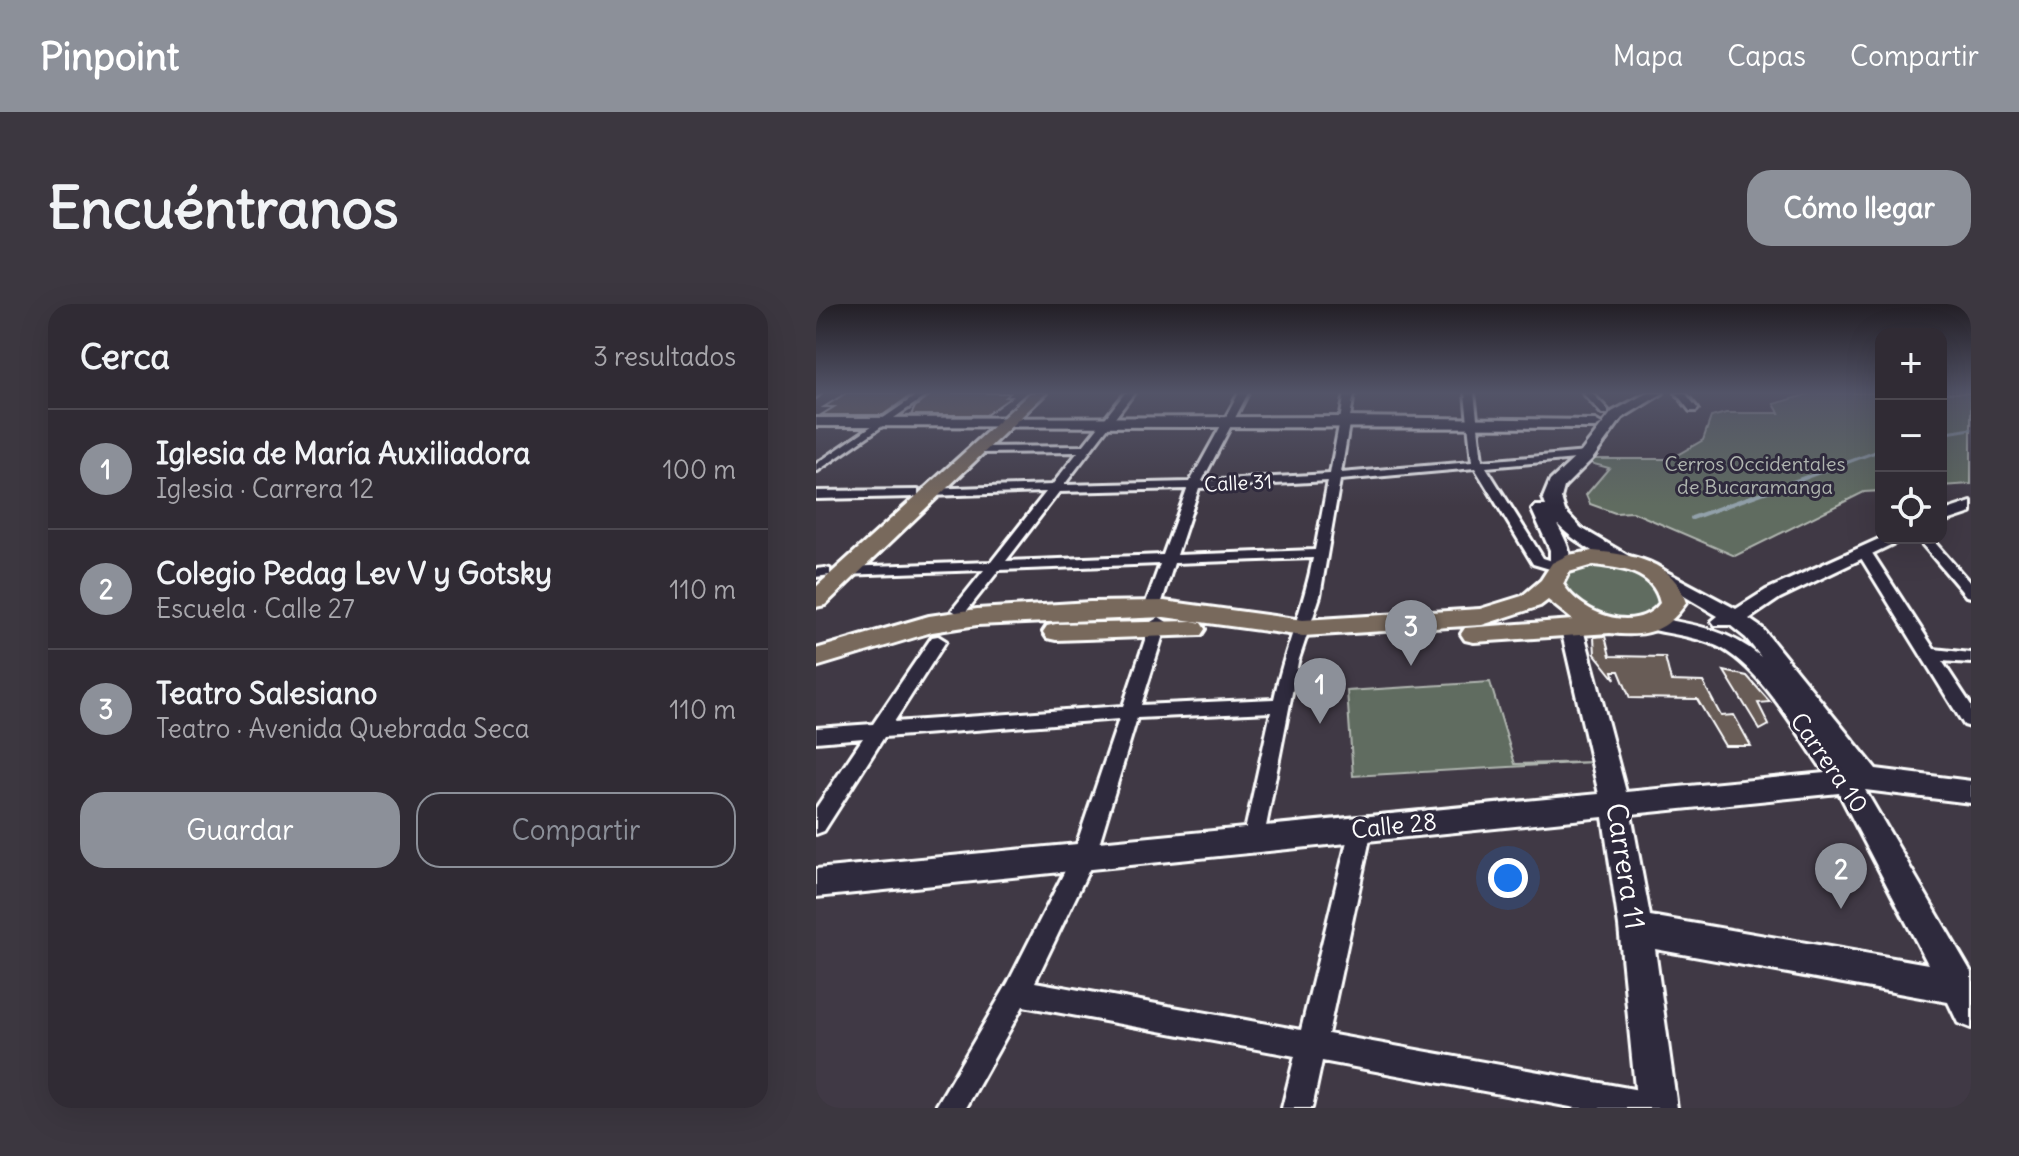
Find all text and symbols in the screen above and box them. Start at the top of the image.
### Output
text: Pinpoint [40,33,179,80]
text: Mapa [1613,38,1683,74]
text: Capas [1727,38,1806,74]
text: Compartir [1850,38,1979,74]
button: Cómo llegar [1747,170,1971,246]
text: Encuéntranos [48,173,399,243]
map controls [1875,328,1947,544]
button: + [1875,328,1947,400]
text: Cerca [80,335,170,378]
text: 3 resultados [593,340,736,373]
button: − [1875,400,1947,472]
text: Iglesia de María Auxiliadora [156,434,530,472]
park label: Cerros Occidentales de Bucaramanga [1664,451,1846,499]
text: 1 [101,453,111,486]
text: 100 m [662,453,736,486]
street label: Calle 31 [1203,468,1273,497]
text: Iglesia · Carrera 12 [156,472,374,505]
button: locate [1875,472,1947,544]
text: Colegio Pedag Lev V y Gotsky [156,554,552,592]
text: 2 [99,573,113,606]
text: 110 m [669,573,736,606]
text: Escuela · Calle 27 [156,592,355,625]
pin: 3 [1385,600,1437,666]
pin: 1 [1294,658,1346,724]
text: Teatro Salesiano [156,674,377,712]
text: 3 [99,693,113,726]
text: 110 m [669,693,736,726]
street label: Carrera 10 [1784,707,1875,818]
text: Teatro · Avenida Quebrada Seca [156,712,530,745]
button: Guardar [80,792,400,868]
button: Compartir [416,792,736,868]
street label: Carrera 11 [1598,800,1654,932]
street label: Calle 28 [1350,806,1438,844]
pin: 2 [1815,843,1867,909]
your location [1488,858,1528,898]

